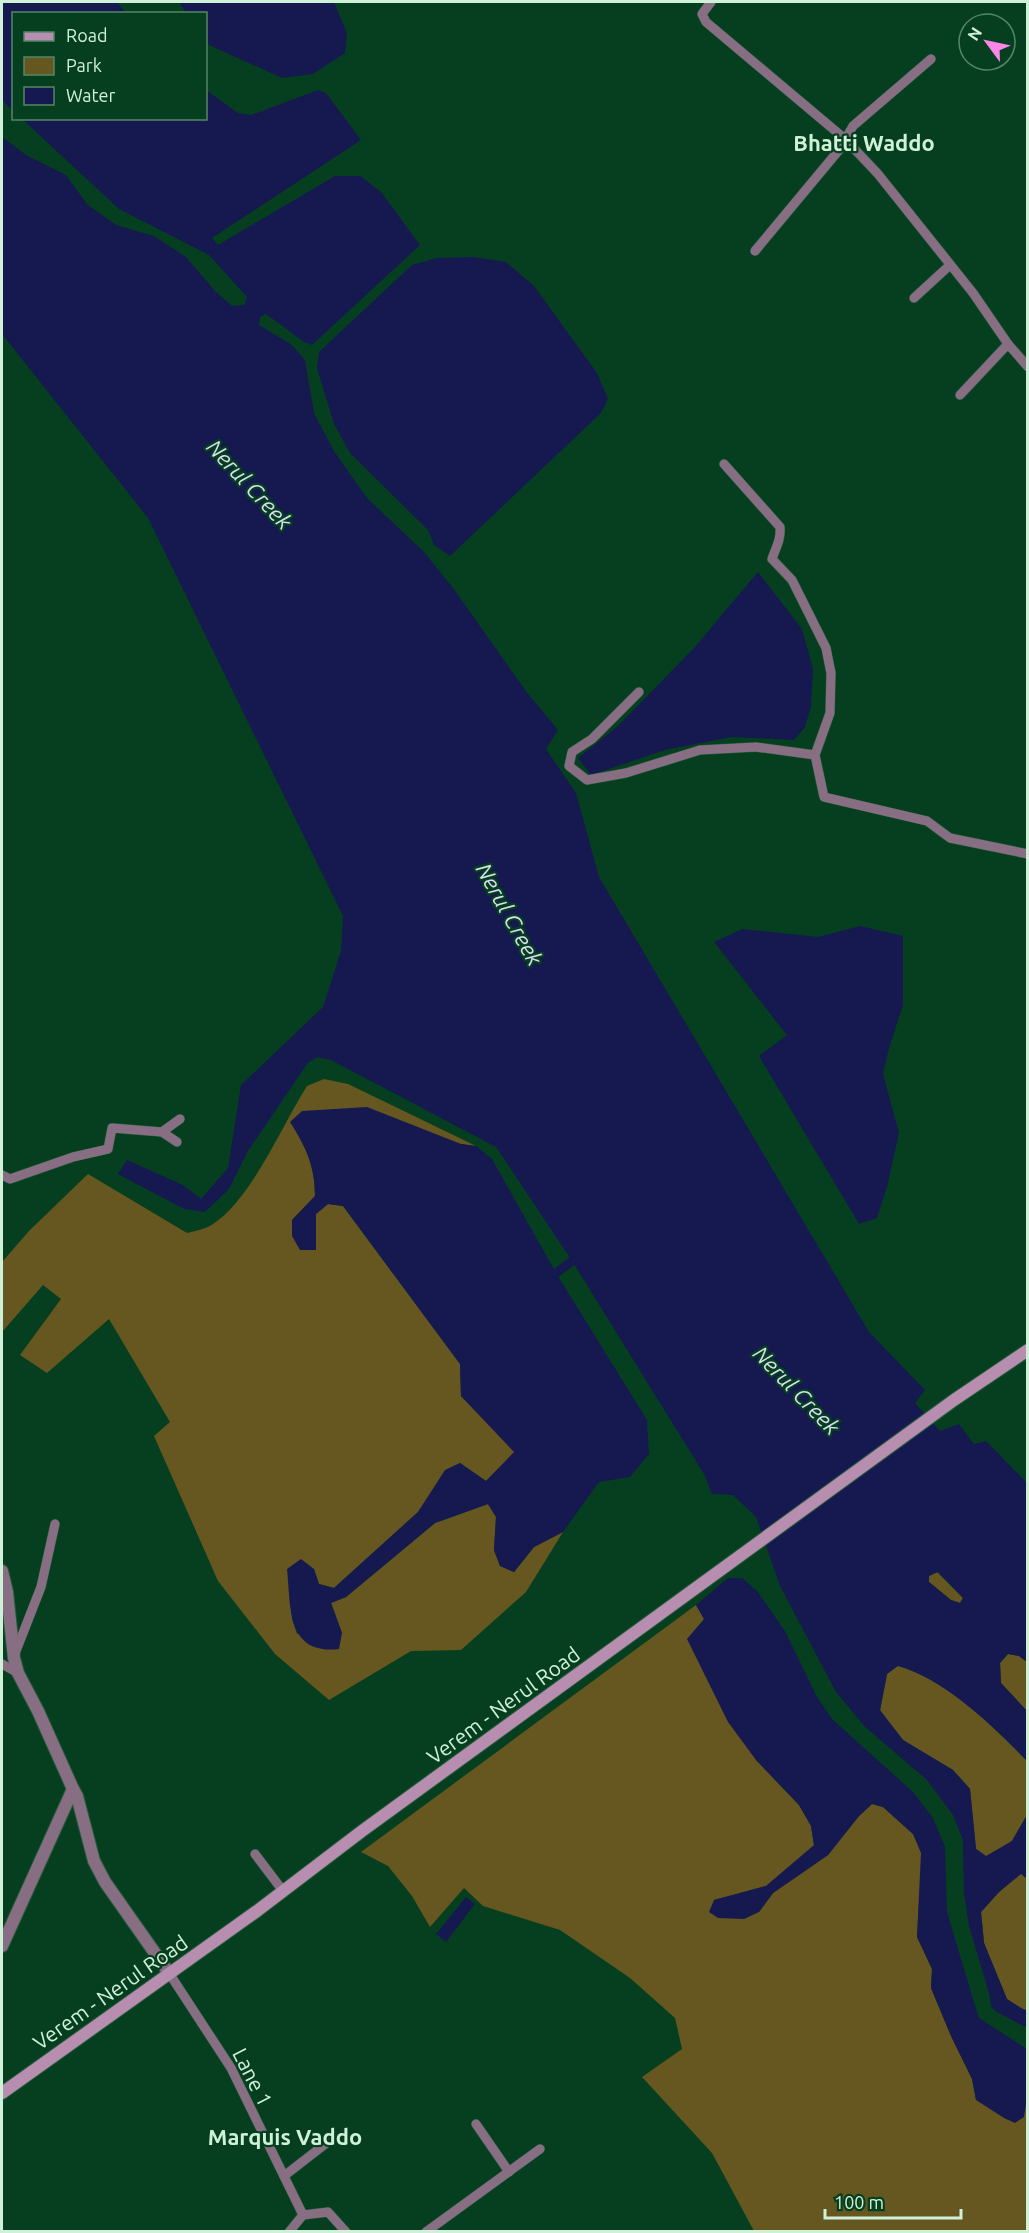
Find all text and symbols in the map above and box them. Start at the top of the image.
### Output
legend [12,12,207,120]
north arrow [957,12,1017,72]
text: N [964,24,985,44]
text: Road [66,25,108,45]
text: Park [66,55,102,75]
text: Water [66,85,116,105]
district label: Bhatti Waddo [793,130,935,155]
water label: Nerul Creek [202,434,298,535]
water label: Nerul Creek [472,858,549,970]
water label: Nerul Creek [749,1341,846,1440]
street label: Verem - Nerul Road [422,1642,584,1768]
street label: Verem - Nerul Road [28,1930,192,2054]
street label: Lane 1 [228,2044,278,2110]
district label: Marquis Vaddo [208,2124,362,2149]
scale bar [825,2182,962,2220]
text: 100 m [834,2192,884,2212]

